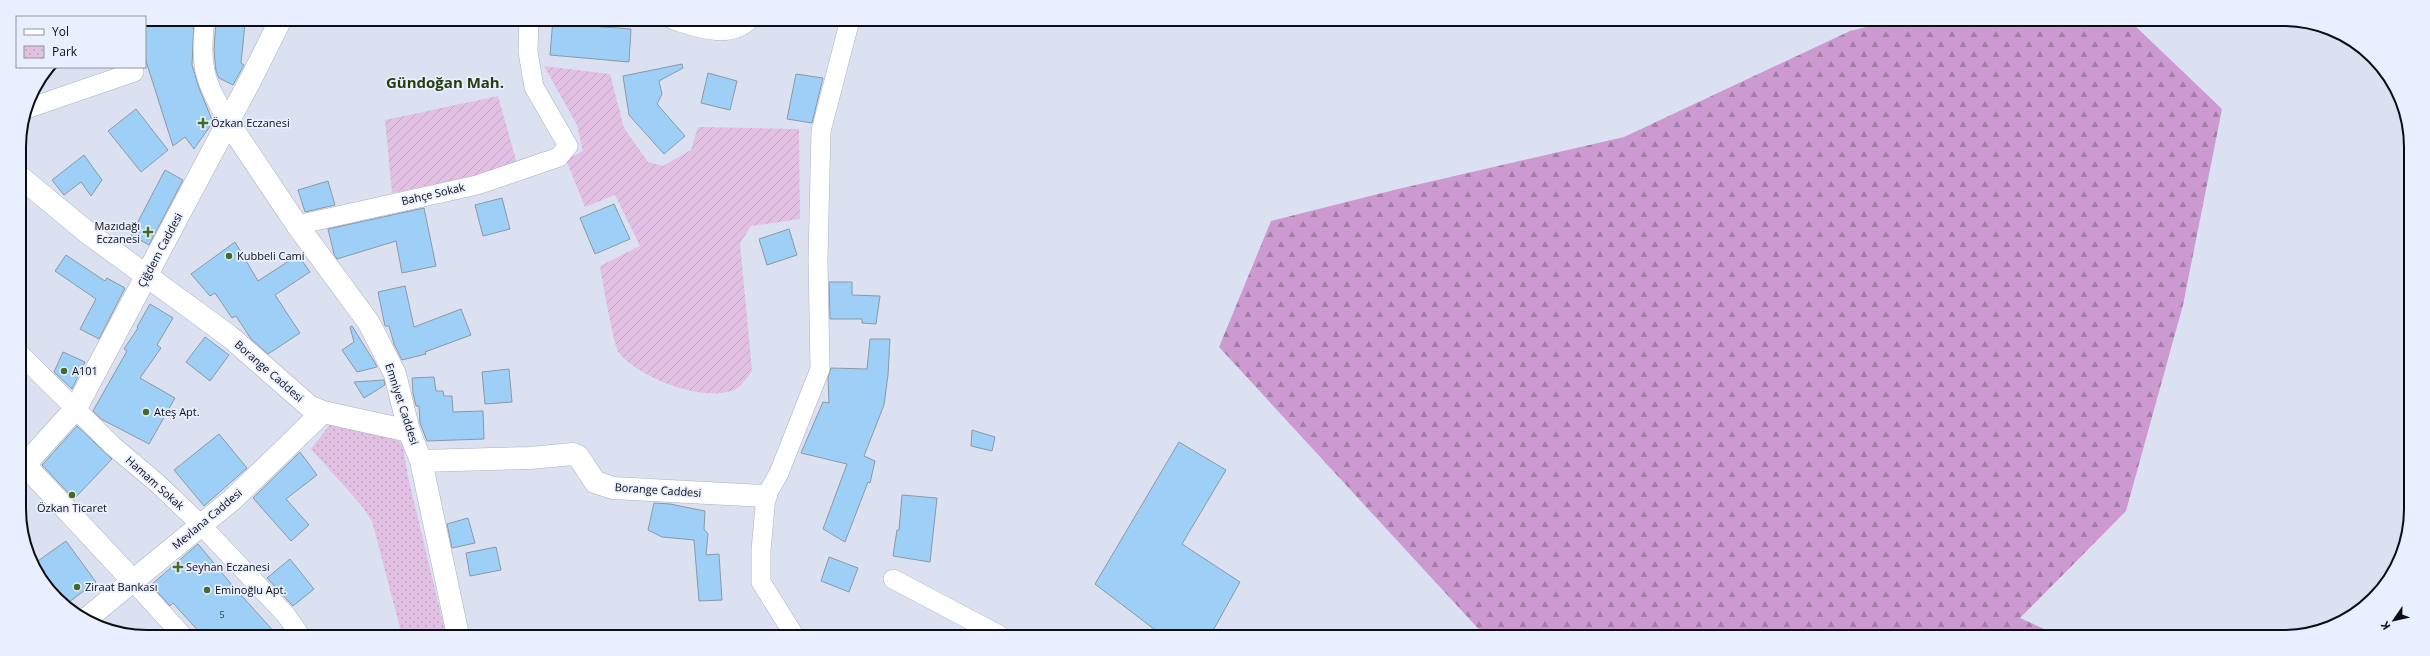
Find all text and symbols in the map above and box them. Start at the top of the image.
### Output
legend [16,16,146,68]
text: Yol [52,23,69,40]
text: Park [52,43,78,60]
district label: Gündoğan Mah. [386,72,504,92]
place label: Özkan Eczanesi [211,115,290,130]
marker: Özkan Eczanesi [198,118,208,128]
street label: Bahçe Sokak [400,179,466,208]
street label: Çiğdem Caddesi [134,210,186,290]
place label: Mazıdağı Eczanesi [94,218,140,246]
marker: Mazıdağı Eczanesi [143,227,153,237]
place label: Kubbeli Cami [237,248,305,263]
marker: Kubbeli Cami [224,251,234,261]
street label: Borange Caddesi [232,336,307,405]
street label: Emniyet Caddesi [382,361,423,447]
place label: A101 [72,363,98,378]
marker: A101 [59,366,69,376]
place label: Ateş Apt. [154,404,200,419]
marker: Ateş Apt. [141,407,151,417]
street label: Hamam Sokak [123,452,188,513]
street label: Borange Caddesi [614,479,702,500]
street label: Mevlana Caddesi [169,485,245,552]
marker: Özkan Ticaret [67,490,77,500]
place label: Özkan Ticaret [37,500,107,515]
place label: Seyhan Eczanesi [186,559,270,574]
marker: Seyhan Eczanesi [173,562,183,572]
place label: Ziraat Bankası [85,579,157,594]
marker: Ziraat Bankası [72,582,82,592]
place label: Eminoğlu Apt. [215,582,286,597]
marker: Eminoğlu Apt. [202,585,212,595]
north arrow [2374,600,2414,640]
house number: 5 [219,608,225,621]
text: K [2377,618,2394,633]

